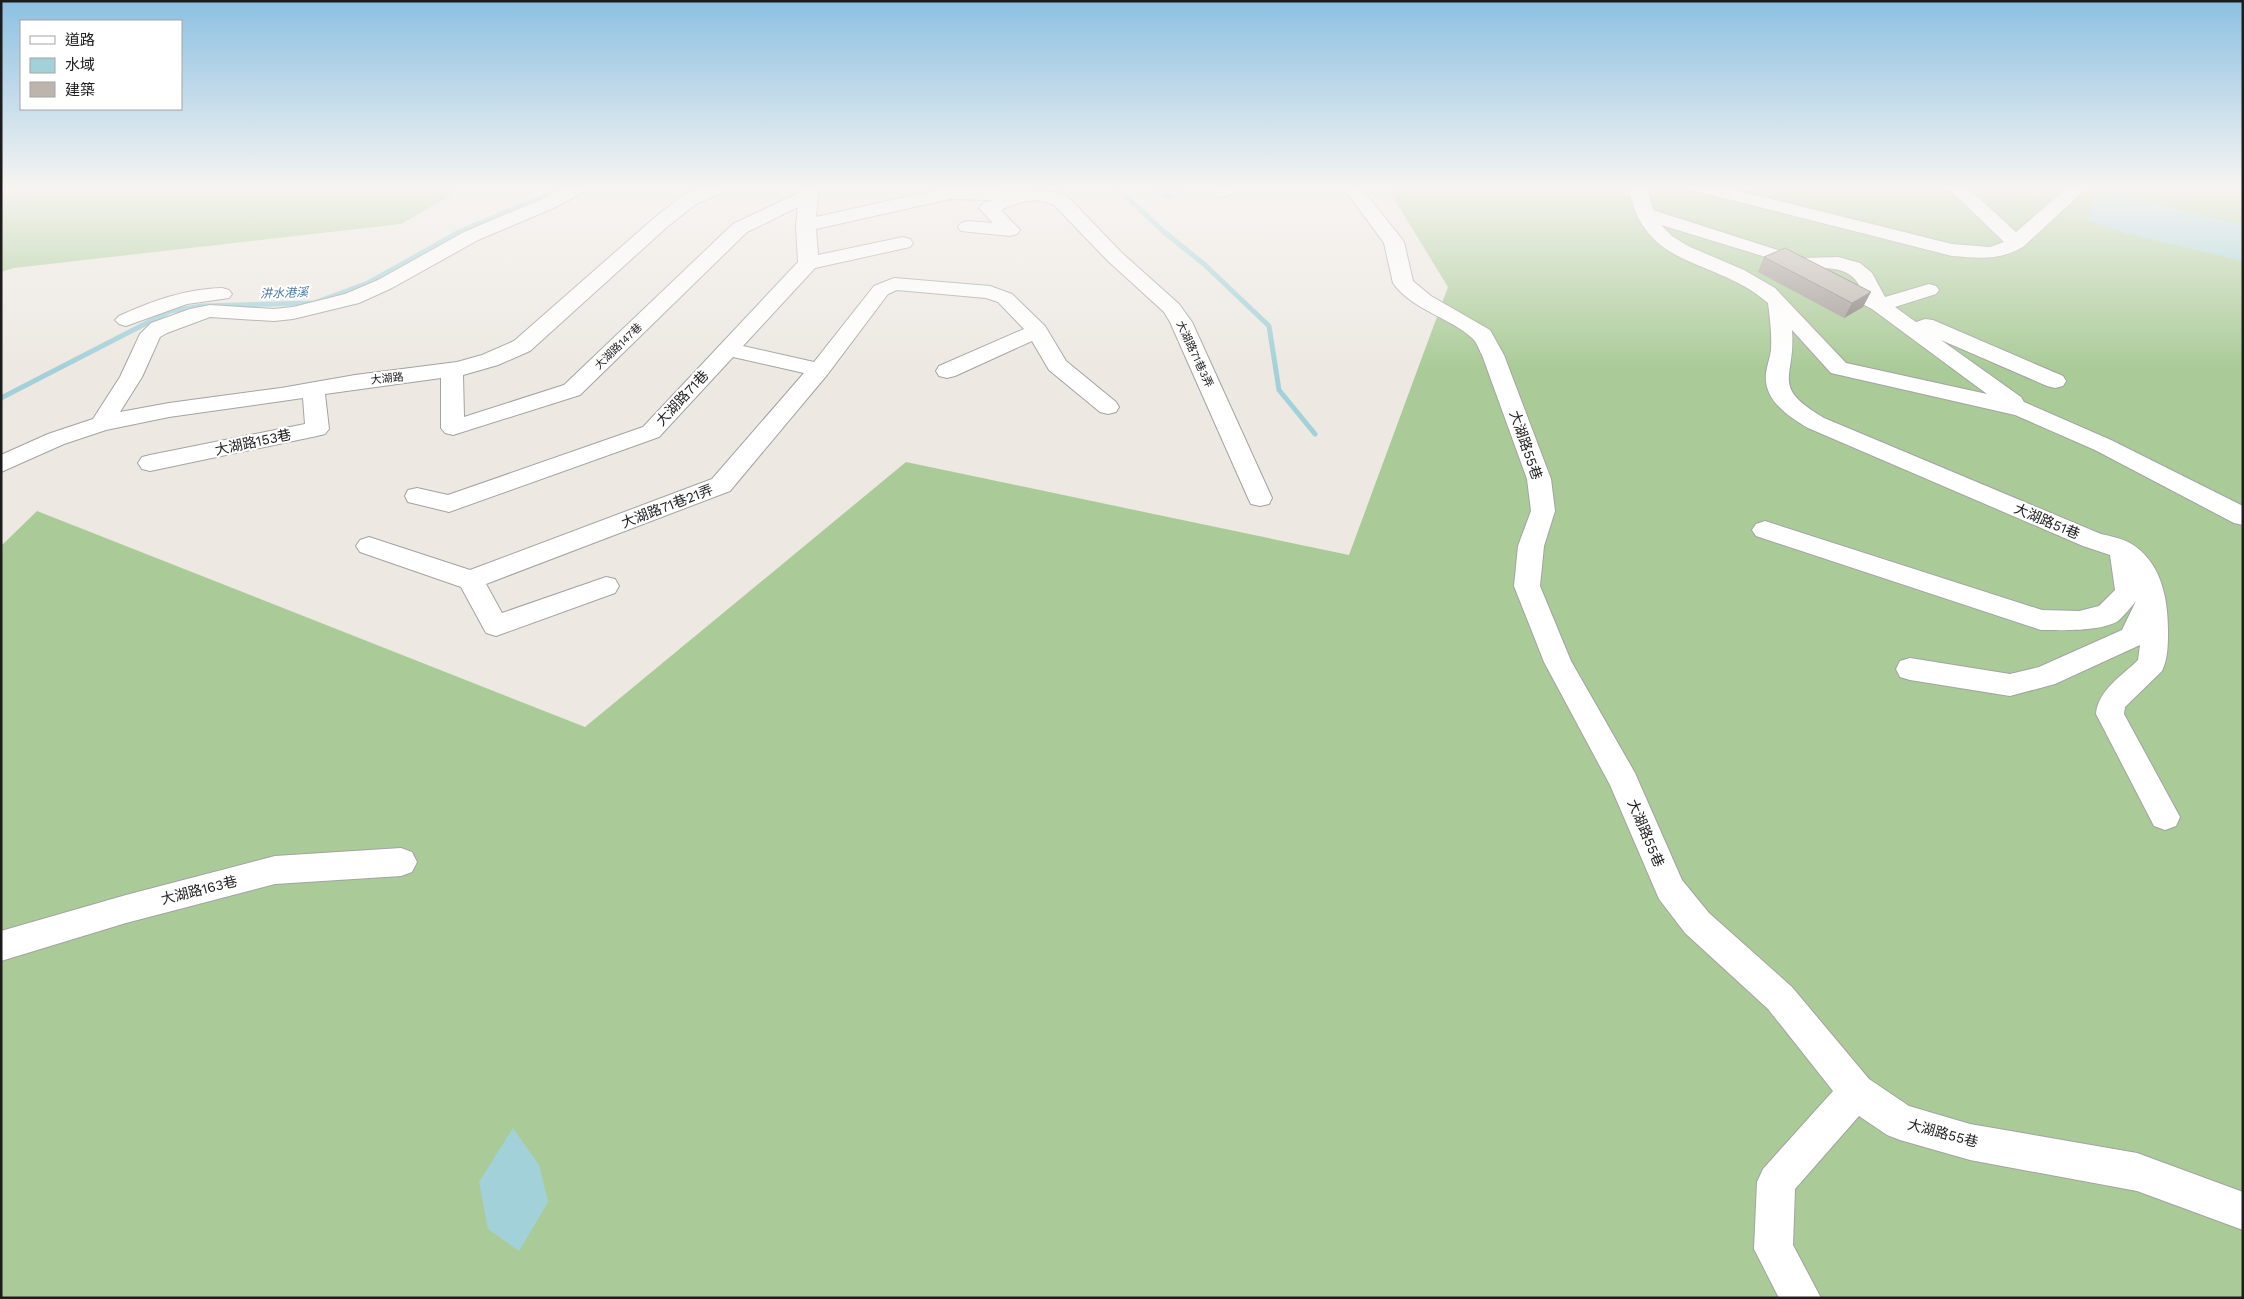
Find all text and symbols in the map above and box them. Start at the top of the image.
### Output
legend [20,20,182,110]
text: 道路 [65,31,95,49]
text: 水域 [65,56,95,74]
text: 建築 [65,81,95,99]
water label: 汫水港溪 [260,285,310,301]
street label: 大湖路71巷3弄 [1173,319,1216,390]
street label: 大湖路147巷 [592,321,645,372]
street label: 大湖路71巷 [653,367,711,429]
street label: 大湖路 [370,370,404,387]
street label: 大湖路55巷 [1507,408,1545,482]
street label: 大湖路153巷 [213,426,293,458]
street label: 大湖路71巷21弄 [619,481,715,531]
street label: 大湖路51巷 [2012,500,2082,542]
street label: 大湖路55巷 [1625,797,1667,869]
street label: 大湖路163巷 [159,873,239,907]
street label: 大湖路55巷 [1906,1116,1980,1150]

